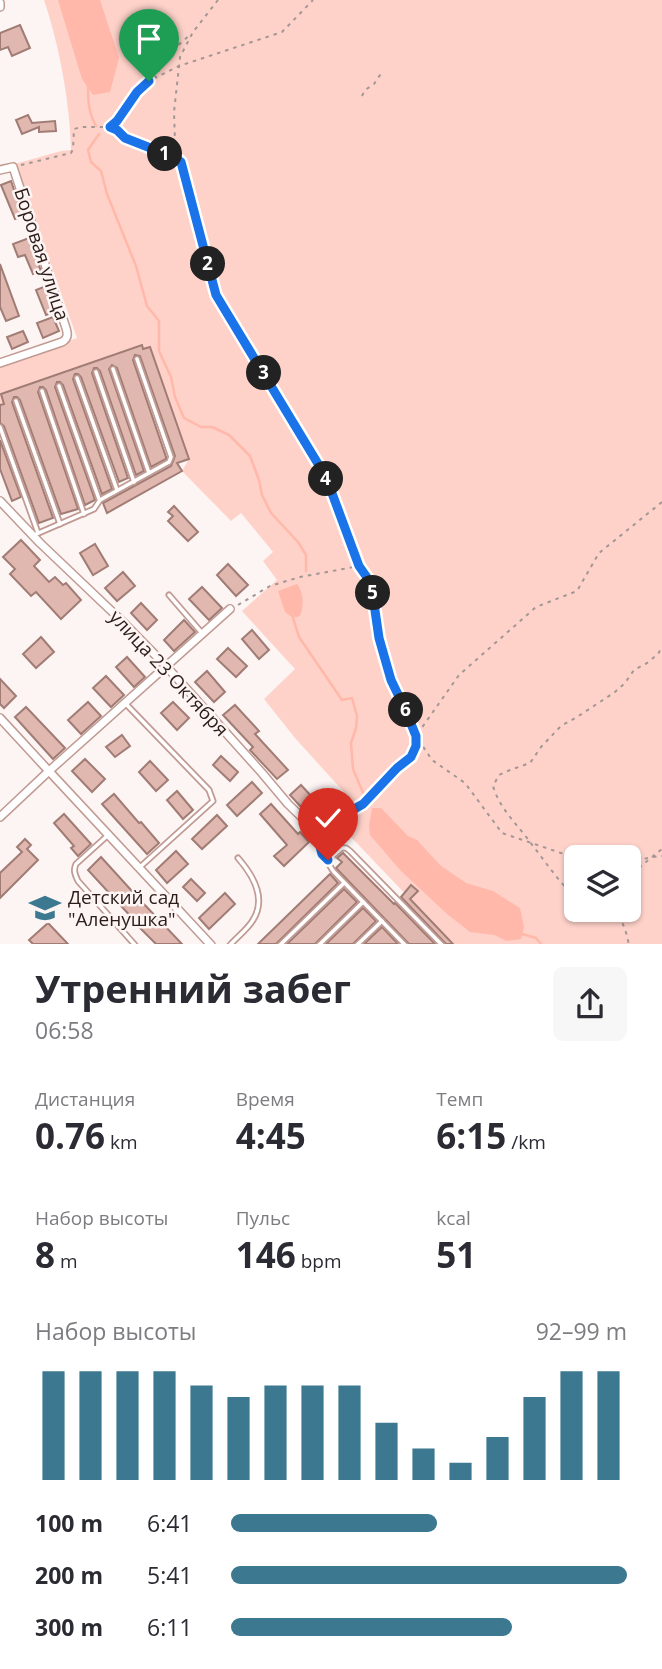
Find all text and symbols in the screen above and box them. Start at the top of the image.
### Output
pin [119,9,179,81]
icon: arrive [130,20,168,58]
pin: 1 [148,136,182,172]
text: 1 [159,140,170,166]
street label: Боровая улица [8,184,76,324]
pin: 2 [190,246,226,282]
text: 2 [202,250,213,276]
pin: 3 [246,356,282,390]
text: 3 [258,359,269,385]
pin: 4 [308,462,344,496]
text: 4 [320,465,331,491]
pin: 5 [356,576,390,610]
text: 5 [367,579,378,605]
street label: улица 23 Октября [104,604,234,742]
pin: 6 [388,692,424,728]
text: 6 [400,696,411,722]
pin [298,788,358,860]
icon: check [309,799,347,837]
map controls [564,845,641,922]
button: layers [564,845,641,922]
place label: Детский сад "Аленушка" [68,884,179,932]
school or university icon: Детский сад "Аленушка" [28,891,62,925]
text: Утренний забег [35,962,351,1014]
button: share [553,967,627,1041]
text: 06:58 [35,1014,94,1046]
text: Дистанция [35,1086,135,1112]
text: Время [236,1086,295,1112]
text: Темп [436,1086,483,1112]
text: 0.76 [35,1112,105,1159]
text: 4:45 [236,1112,306,1159]
text: 6:15 [436,1112,506,1159]
text: km [105,1129,138,1155]
text: /km [506,1129,546,1155]
text: Набор высоты [35,1205,168,1231]
text: Пульс [236,1205,290,1231]
text: kcal [436,1205,471,1231]
text: 8 [35,1231,55,1278]
text: 146 [236,1231,296,1278]
text: 51 [436,1231,476,1278]
text: m [55,1248,78,1274]
text: bpm [296,1248,341,1274]
text: Набор высоты [35,1315,197,1347]
text: 92–99 m [536,1315,627,1347]
text: 100 m [35,1507,103,1539]
text: 6:41 [147,1507,193,1539]
text: 200 m [35,1559,103,1591]
text: 5:41 [147,1559,193,1591]
text: 300 m [35,1611,103,1643]
text: 6:11 [147,1611,193,1643]

